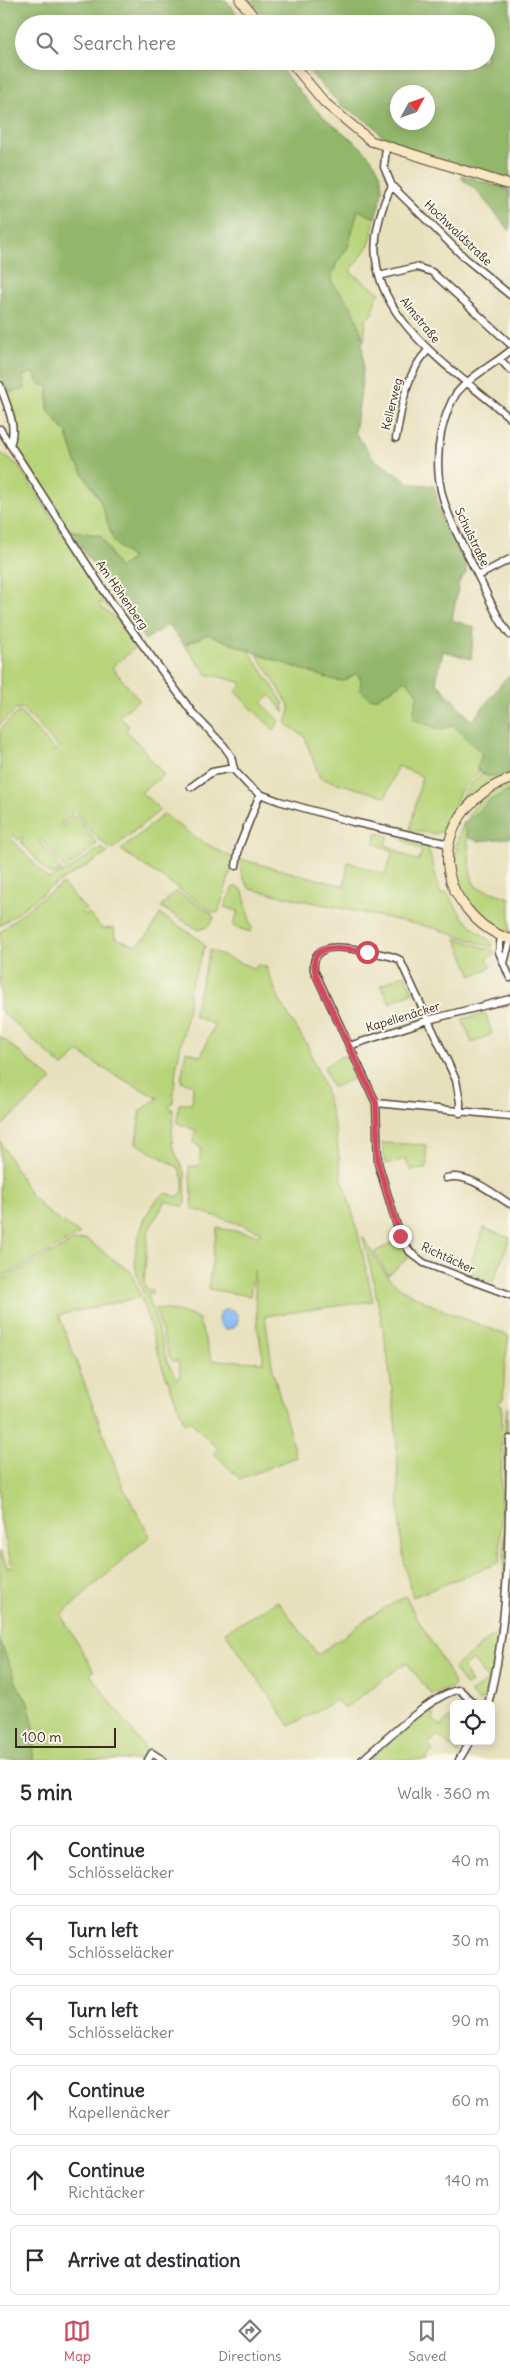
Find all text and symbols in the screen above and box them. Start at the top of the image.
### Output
search box [15,15,495,70]
icon: search [33,29,61,57]
text: Search here [73,31,176,55]
north arrow [390,85,435,130]
street label: Hochwaldstraße [421,197,495,269]
street label: Almstraße [397,294,444,346]
street label: Kellerweg [378,376,405,431]
street label: Schulstraße [452,505,493,569]
street label: Am Höhenberg [93,557,152,632]
route start [356,941,379,964]
street label: Kapellenäcker [364,998,442,1035]
route end [389,1225,412,1248]
street label: Richtäcker [419,1239,478,1277]
map controls [450,1700,495,1745]
button: locate [450,1700,495,1745]
scale bar [15,1725,116,1748]
text: 100 m [22,1728,62,1746]
text: 5 min [20,1779,72,1806]
text: Walk · 360 m [397,1783,490,1803]
text: Continue [68,1838,145,1862]
icon: ahead [21,1846,49,1874]
text: 40 m [451,1850,489,1870]
text: Schlösseläcker [68,1862,174,1882]
text: Turn left [68,1918,138,1942]
icon: left [21,1926,49,1954]
text: 30 m [452,1930,489,1950]
text: Schlösseläcker [68,1942,174,1962]
text: Turn left [68,1998,138,2022]
icon: left [21,2006,49,2034]
text: 90 m [451,2010,489,2030]
text: Schlösseläcker [68,2022,174,2042]
text: Continue [68,2078,145,2102]
icon: ahead [21,2086,49,2114]
text: 60 m [451,2090,489,2110]
text: Kapellenäcker [68,2102,170,2122]
text: Continue [68,2158,145,2182]
icon: ahead [21,2166,49,2194]
text: 140 m [445,2170,489,2190]
text: Richtäcker [68,2182,145,2202]
icon: arrive [21,2246,49,2274]
text: Arrive at destination [68,2248,241,2272]
tab: Map [63,2317,91,2365]
tab: Directions [218,2317,281,2365]
tab: Saved [408,2317,447,2365]

